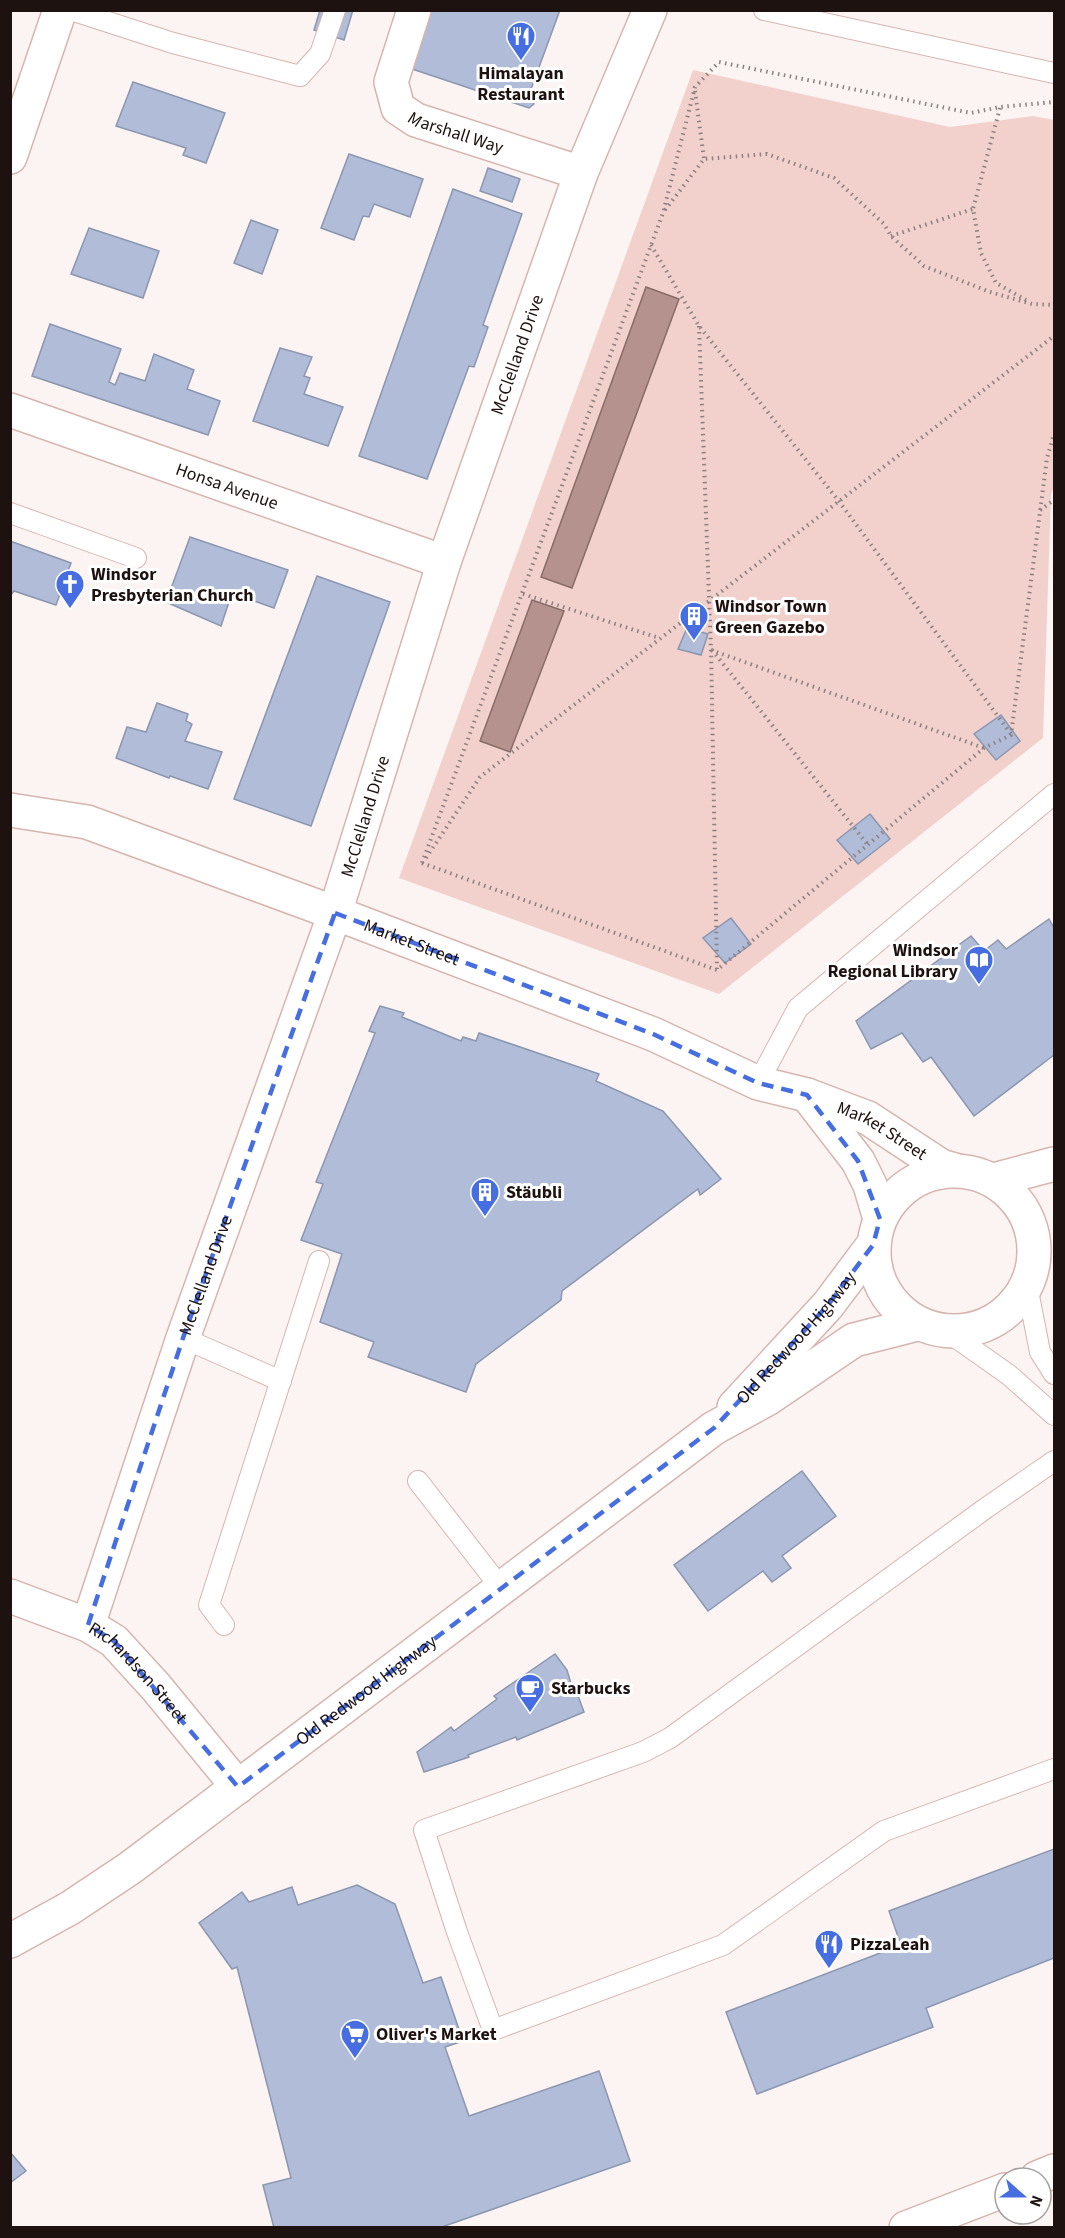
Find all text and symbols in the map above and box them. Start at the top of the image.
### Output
restaurant icon: Himalayan Restaurant [505,20,537,62]
place label: Himalayan Restaurant [477,61,565,107]
street label: Marshall Way [402,106,507,160]
street label: McClelland Drive [485,291,550,418]
street label: Honsa Avenue [172,457,282,516]
place label: Windsor Presbyterian Church [91,562,254,608]
church icon: Windsor Presbyterian Church [54,568,86,610]
place label: Windsor Town Green Gazebo [715,594,827,640]
building icon: Windsor Town Green Gazebo [678,600,710,642]
street label: McClelland Drive [335,752,396,880]
street label: Market Street [360,913,463,972]
place label: Windsor Regional Library [827,938,959,984]
library icon: Windsor Regional Library [963,944,995,986]
street label: Market Street [833,1095,932,1166]
building icon: Stäubli [469,1176,501,1218]
place label: Stäubli [506,1180,562,1205]
street label: McClelland Drive [173,1212,239,1339]
street label: Old Redwood Highway [730,1266,862,1410]
street label: Richardson Street [84,1616,193,1729]
street label: Old Redwood Highway [291,1629,442,1752]
cafe icon: Starbucks [514,1672,546,1714]
place label: Starbucks [551,1676,631,1701]
restaurant icon: PizzaLeah [813,1928,845,1970]
place label: PizzaLeah [850,1932,929,1957]
supermarket icon: Oliver's Market [339,2018,371,2060]
place label: Oliver's Market [376,2022,497,2047]
north arrow [993,2166,1053,2226]
text: N [1024,2192,1048,2210]

